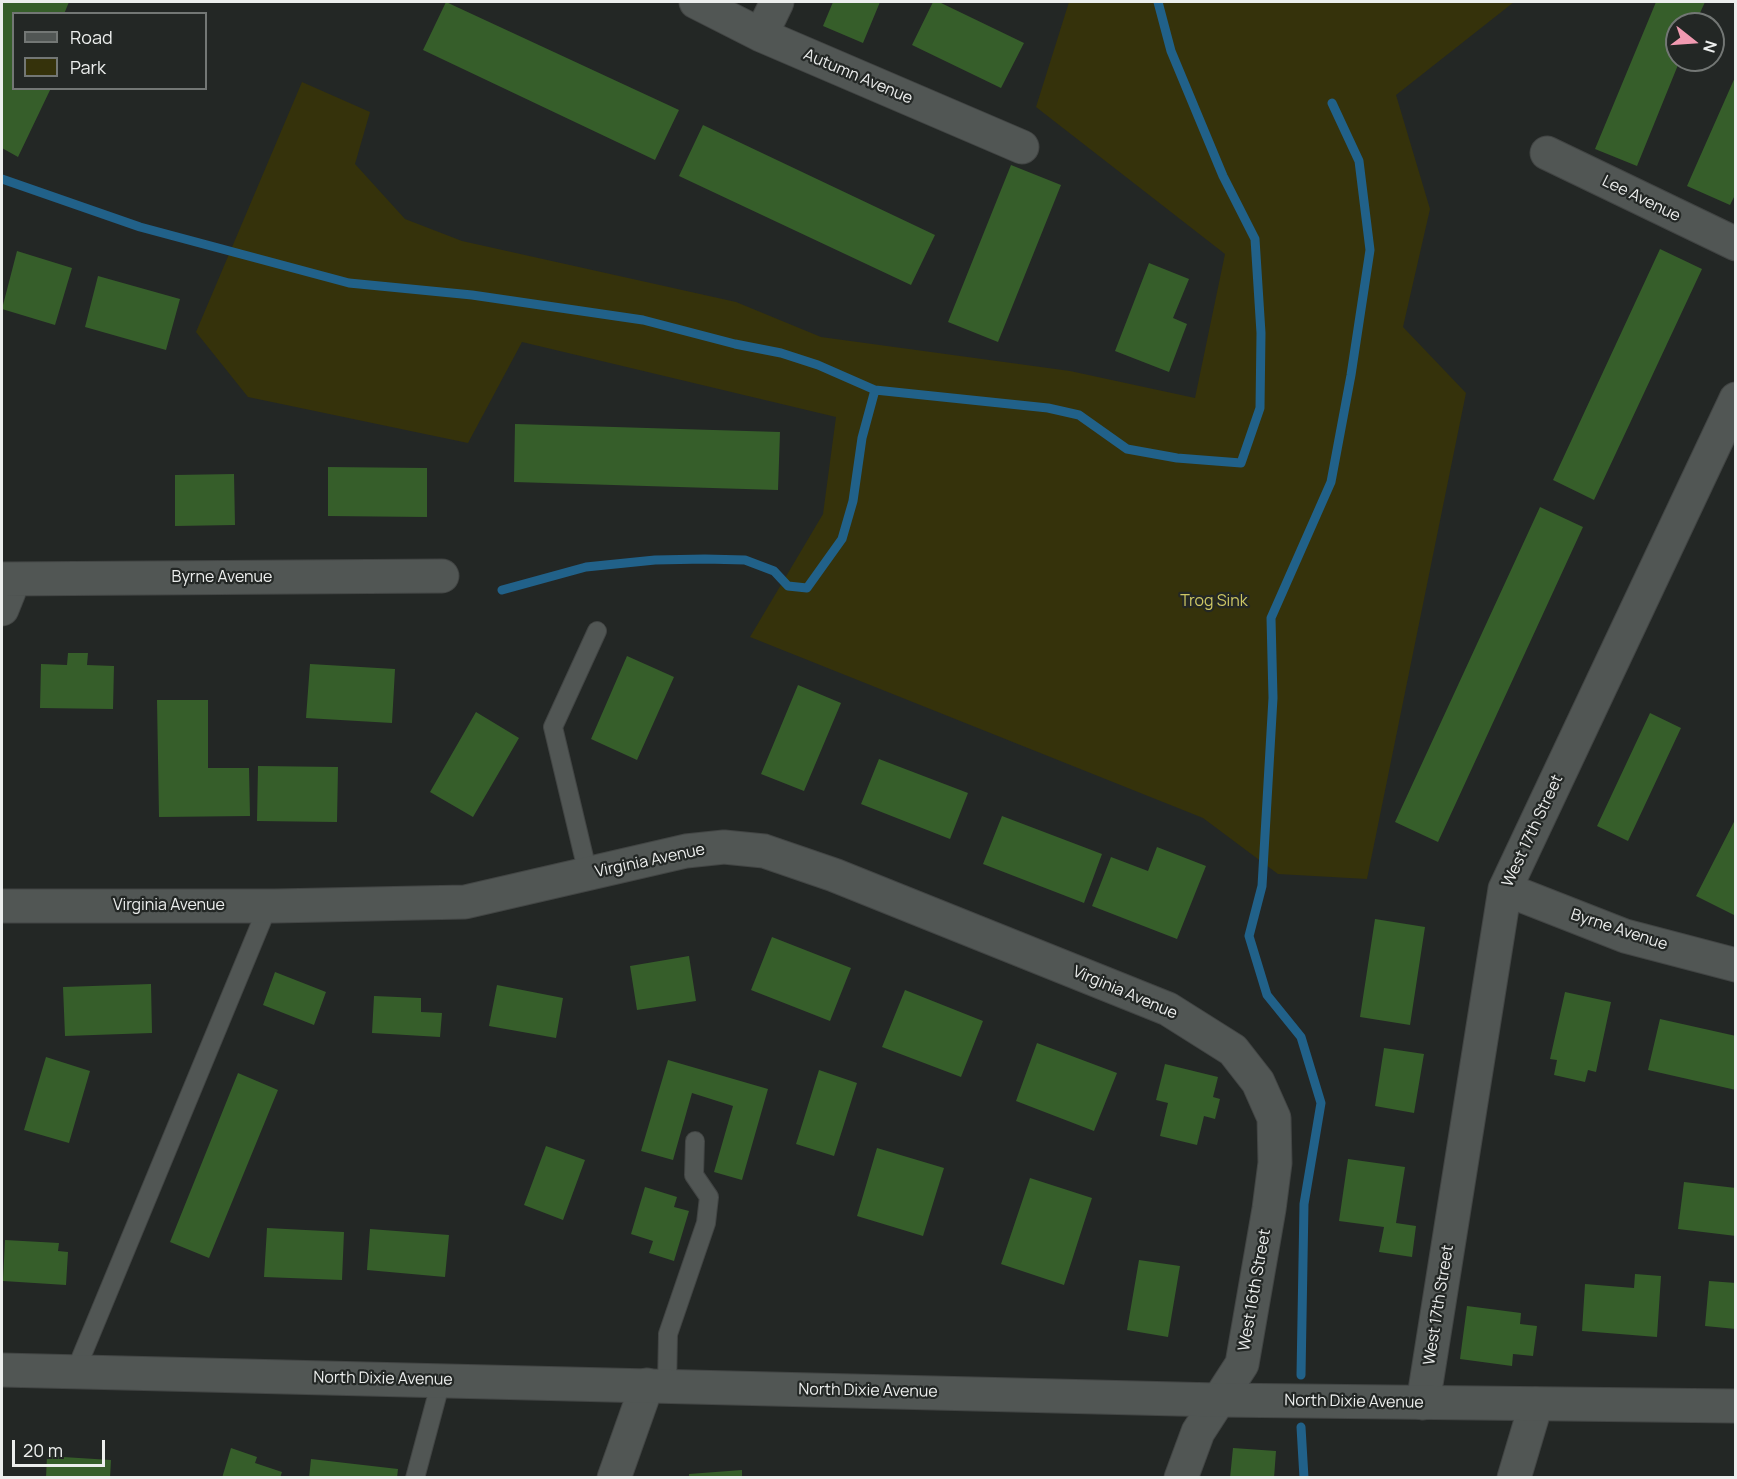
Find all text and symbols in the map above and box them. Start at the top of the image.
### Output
legend [12,12,207,90]
north arrow [1665,12,1725,72]
text: Road [70,25,113,49]
text: N [1698,38,1723,55]
street label: Autumn Avenue [801,45,915,109]
text: Park [70,55,106,79]
street label: Lee Avenue [1599,172,1683,226]
street label: Byrne Avenue [172,568,272,588]
park label: Trog Sink [1180,592,1248,612]
street label: West 17th Street [1499,772,1567,890]
street label: Virginia Avenue [593,840,707,882]
street label: Virginia Avenue [113,896,225,916]
street label: Byrne Avenue [1568,905,1670,955]
street label: Virginia Avenue [1070,962,1180,1024]
street label: West 16th Street [1235,1227,1275,1353]
street label: West 17th Street [1420,1243,1458,1367]
street label: North Dixie Avenue [313,1368,453,1390]
street label: North Dixie Avenue [798,1380,938,1402]
street label: North Dixie Avenue [1284,1391,1424,1413]
scale bar [15,1428,108,1466]
text: 20 m [23,1438,63,1462]

